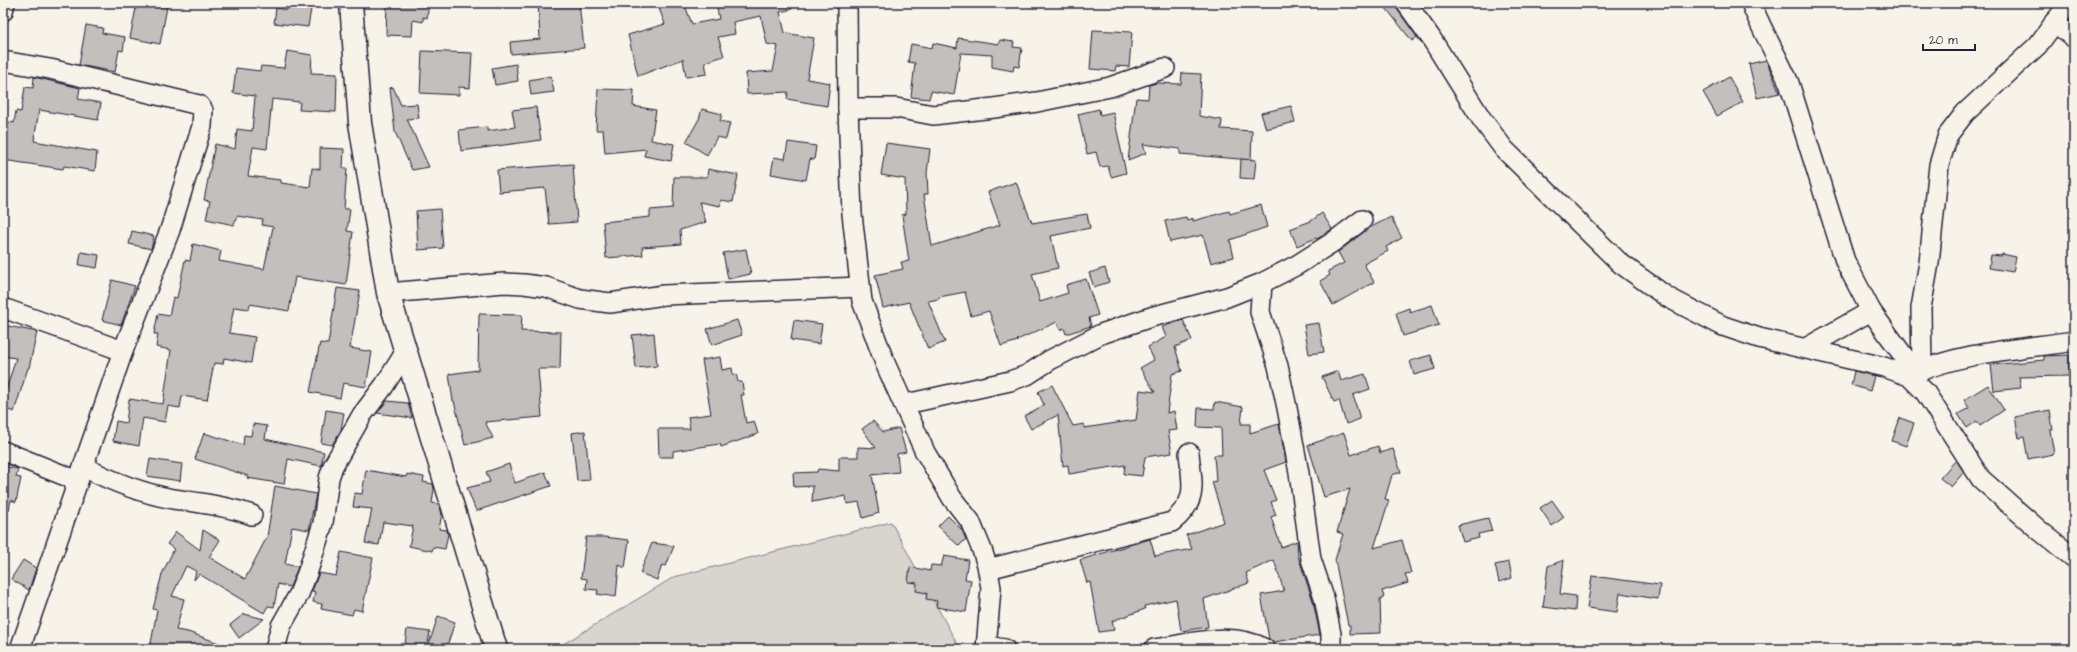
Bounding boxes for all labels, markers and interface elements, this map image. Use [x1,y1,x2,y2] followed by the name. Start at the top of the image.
[1923,26,1975,52] scale bar
[1929,32,1958,49] text: 20 m

